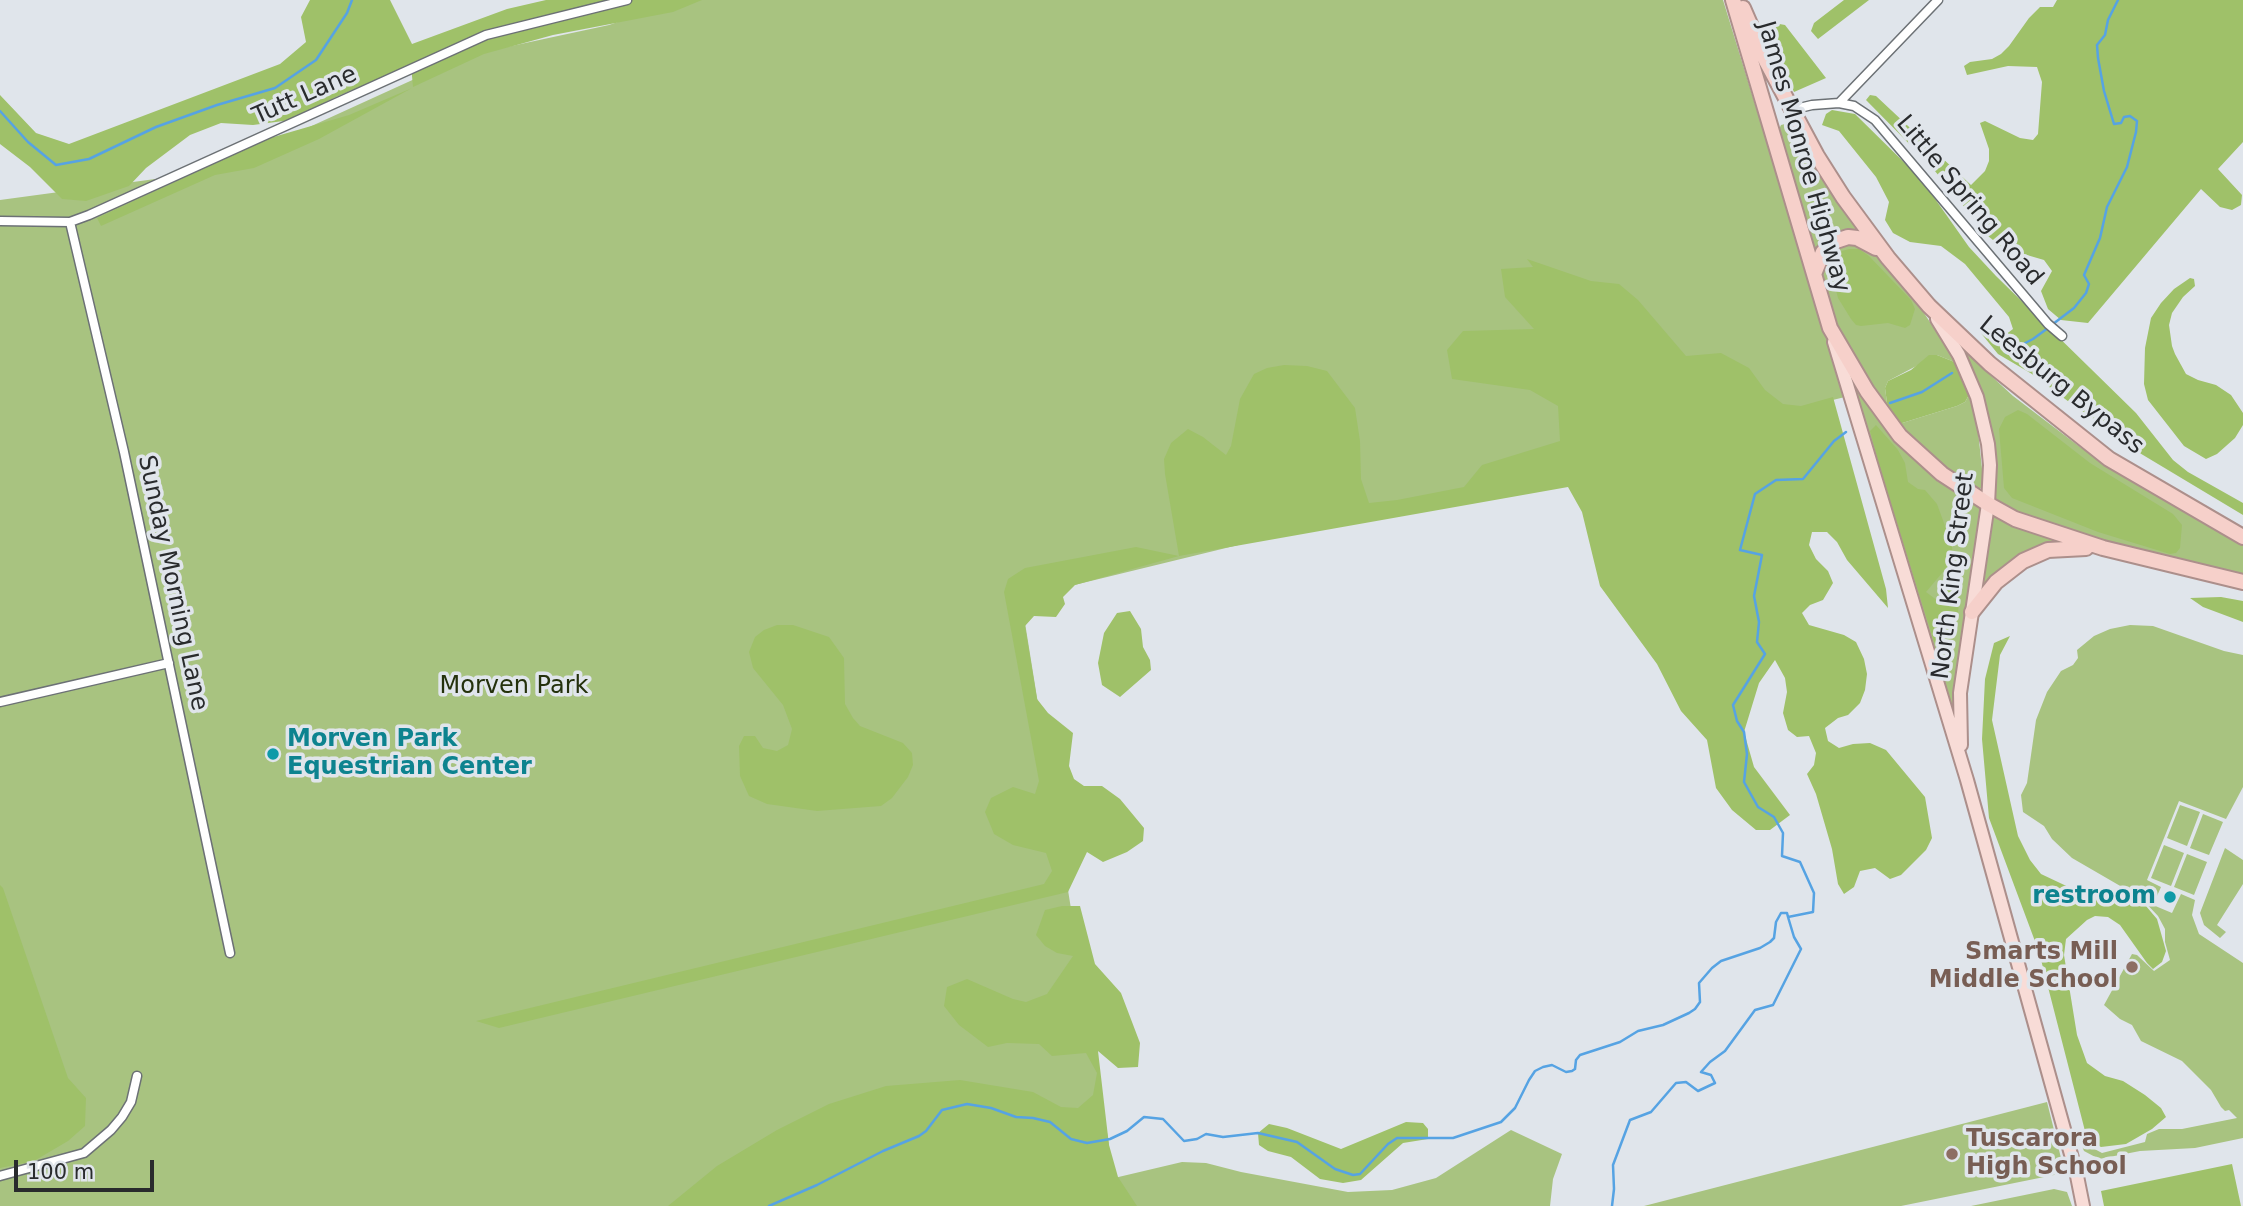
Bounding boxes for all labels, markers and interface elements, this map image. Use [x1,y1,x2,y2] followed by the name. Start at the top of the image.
[1750,18,1856,296] street label: James Monroe Highway
[249,60,361,132] street label: Tutt Lane
[1889,110,2049,292] street label: Little Spring Road
[1973,311,2149,461] street label: Leesburg Bypass
[131,453,213,713] street label: Sunday Morning Lane
[1927,471,1981,681] street label: North King Street
[440,673,588,701] park label: Morven Park
[287,726,532,782] place label: Morven Park Equestrian Center
[265,746,281,762] marker: Morven Park Equestrian Center
[2032,883,2156,911] place label: restroom
[2162,889,2178,905] marker: restroom
[1929,939,2118,995] place label: Smarts Mill Middle School
[2124,959,2140,975] marker: Smarts Mill Middle School
[1966,1126,2127,1182] place label: Tuscarora High School
[18,1146,158,1190] scale bar
[1944,1146,1960,1162] marker: Tuscarora High School
[27,1160,94,1184] text: 100 m

